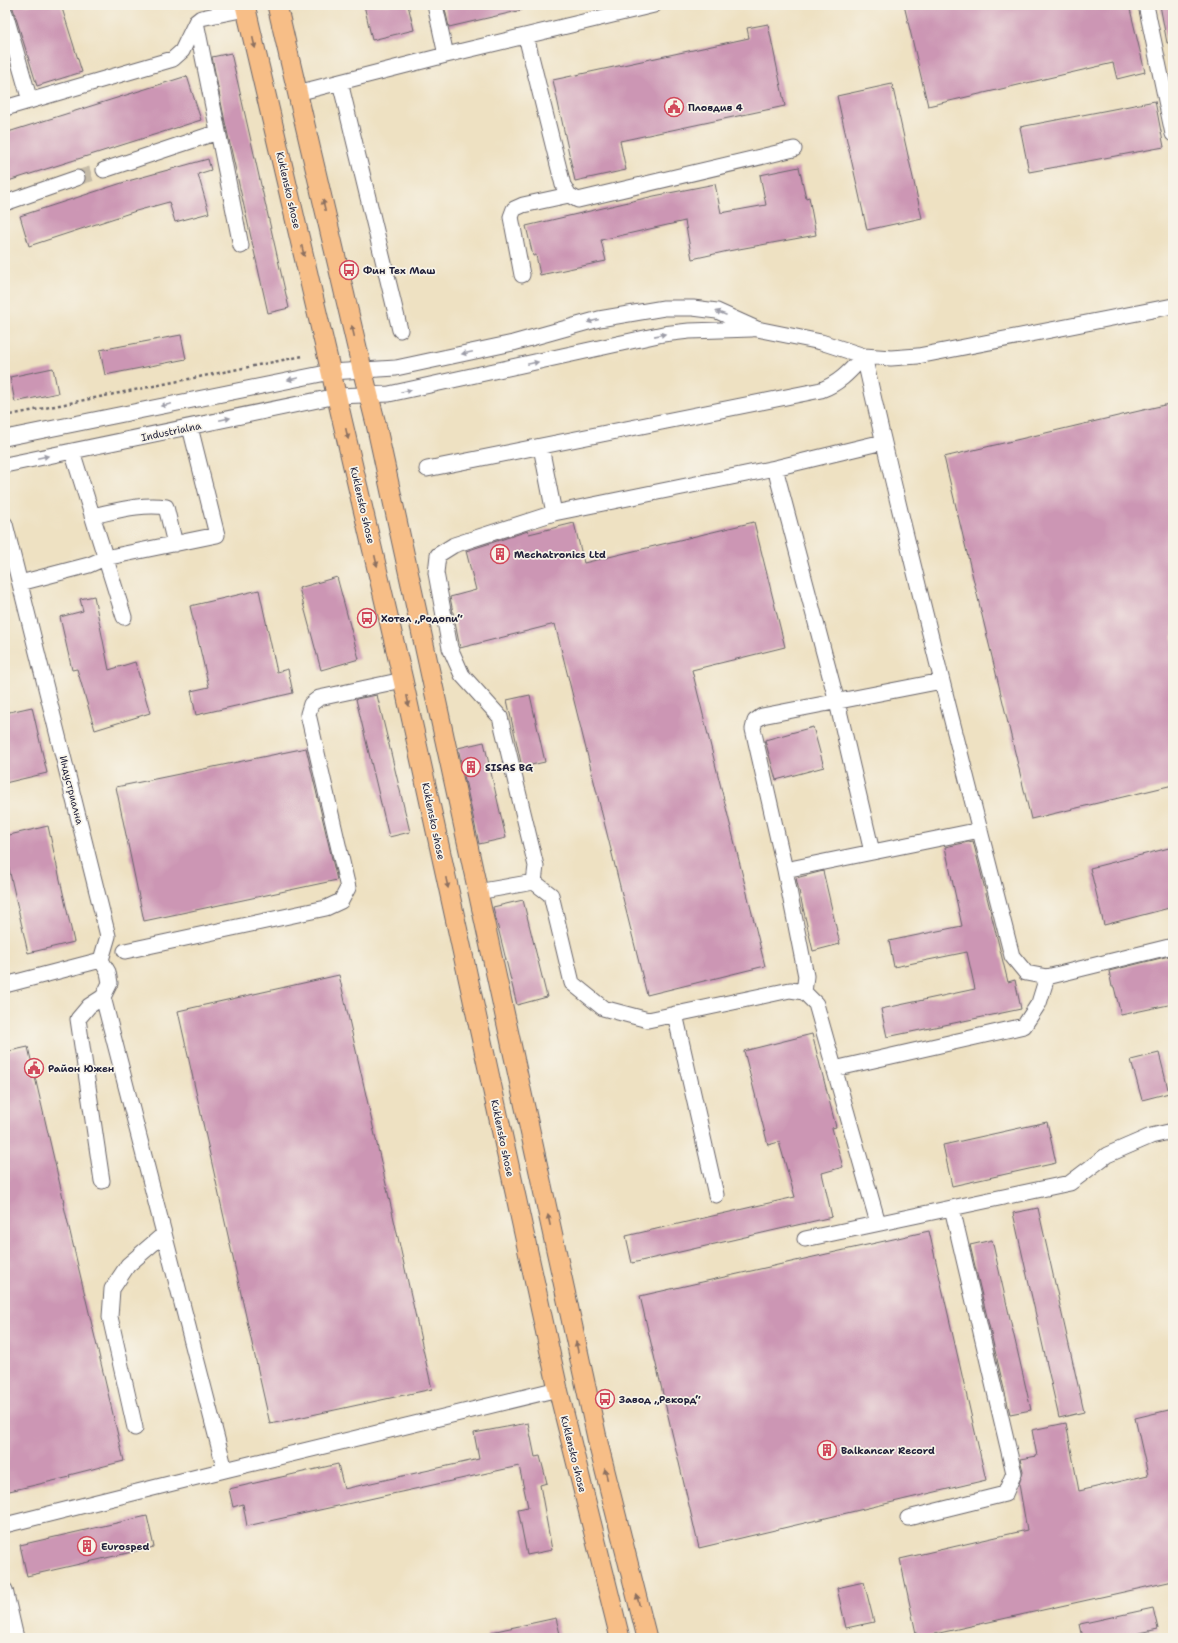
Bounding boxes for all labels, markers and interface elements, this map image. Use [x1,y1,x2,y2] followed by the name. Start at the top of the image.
[252,37,258,49] one-way arrow
[663,96,685,118] public building icon: Пловдив 4
[688,101,743,114] place label: Пловдив 4
[273,150,304,230] street label: Kuklensko shose
[320,199,326,211] one-way arrow
[301,245,307,258] one-way arrow
[338,259,360,281] bus stop icon: Фин Тех Маш
[363,264,436,277] place label: Фин Тех Маш
[715,310,727,316] one-way arrow
[587,318,599,324] one-way arrow
[350,325,356,338] one-way arrow
[654,332,667,338] one-way arrow
[461,350,473,356] one-way arrow
[527,359,540,365] one-way arrow
[287,376,299,382] one-way arrow
[400,387,413,393] one-way arrow
[160,403,172,409] one-way arrow
[219,416,231,422] one-way arrow
[140,419,203,444] street label: Industrialna
[344,428,350,440] one-way arrow
[37,454,49,460] one-way arrow
[347,465,378,545] street label: Kuklensko shose
[489,543,511,565] building icon: Mechatronics Ltd
[514,548,606,561] place label: Mechatronics Ltd
[373,554,379,567] one-way arrow
[356,607,378,629] bus stop icon: Хотел „Родопи“
[381,612,463,625] place label: Хотел „Родопи“
[405,695,411,707] one-way arrow
[57,754,87,827] street label: Индустриална
[460,756,482,778] building icon: SISAS BG
[485,761,533,774] place label: SISAS BG
[419,781,448,861] street label: Kuklensko shose
[445,877,451,889] one-way arrow
[23,1057,45,1079] public building icon: Район Южен
[48,1062,114,1075] place label: Район Южен
[488,1098,517,1178] street label: Kuklensko shose
[546,1214,552,1227] one-way arrow
[574,1341,580,1353] one-way arrow
[594,1388,616,1410] bus stop icon: Завод „Рекорд“
[619,1393,701,1406] place label: Завод „Рекорд“
[558,1414,589,1494] street label: Kuklensko shose
[816,1439,838,1461] building icon: Balkancar Record
[841,1444,935,1457] place label: Balkancar Record
[603,1468,609,1480] one-way arrow
[76,1535,98,1557] building icon: Eurosped
[101,1540,149,1553] place label: Eurosped
[635,1594,641,1606] one-way arrow

